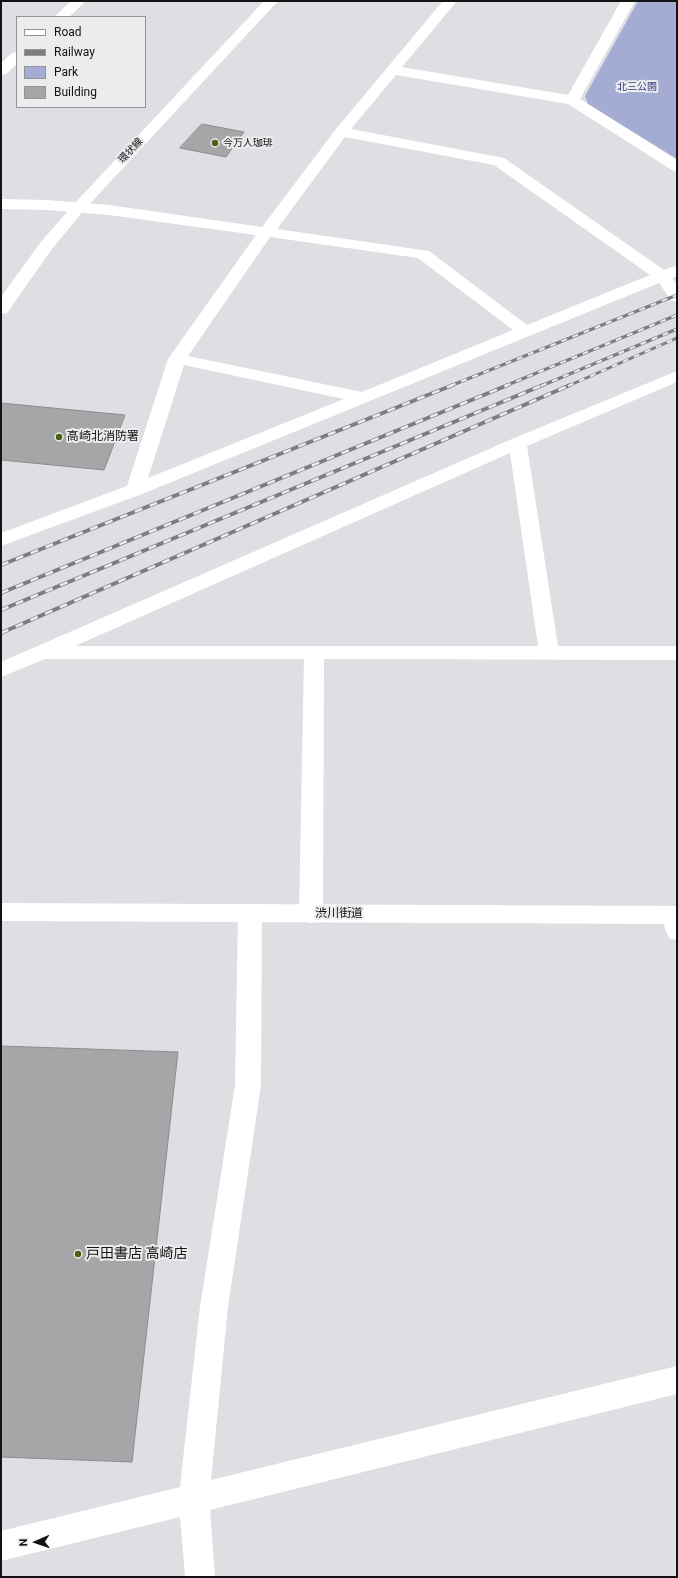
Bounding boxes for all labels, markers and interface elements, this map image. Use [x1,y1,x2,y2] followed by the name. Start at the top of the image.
[16,16,146,108] legend
[54,25,82,39] text: Road
[54,45,95,59] text: Railway
[54,65,78,79] text: Park
[617,81,657,93] park label: 北三公園
[54,85,97,99] text: Building
[116,136,146,166] street label: 環状線
[223,137,273,149] place label: 今万人珈琲
[210,138,220,148] marker: 今万人珈琲
[67,430,139,444] place label: 高崎北消防署
[54,432,64,442] marker: 高崎北消防署
[315,907,363,921] street label: 渋川街道
[86,1246,187,1262] place label: 戸田書店 高崎店
[73,1249,83,1259] marker: 戸田書店 高崎店
[16,1522,56,1562] north arrow
[17,1538,30,1547] text: N

